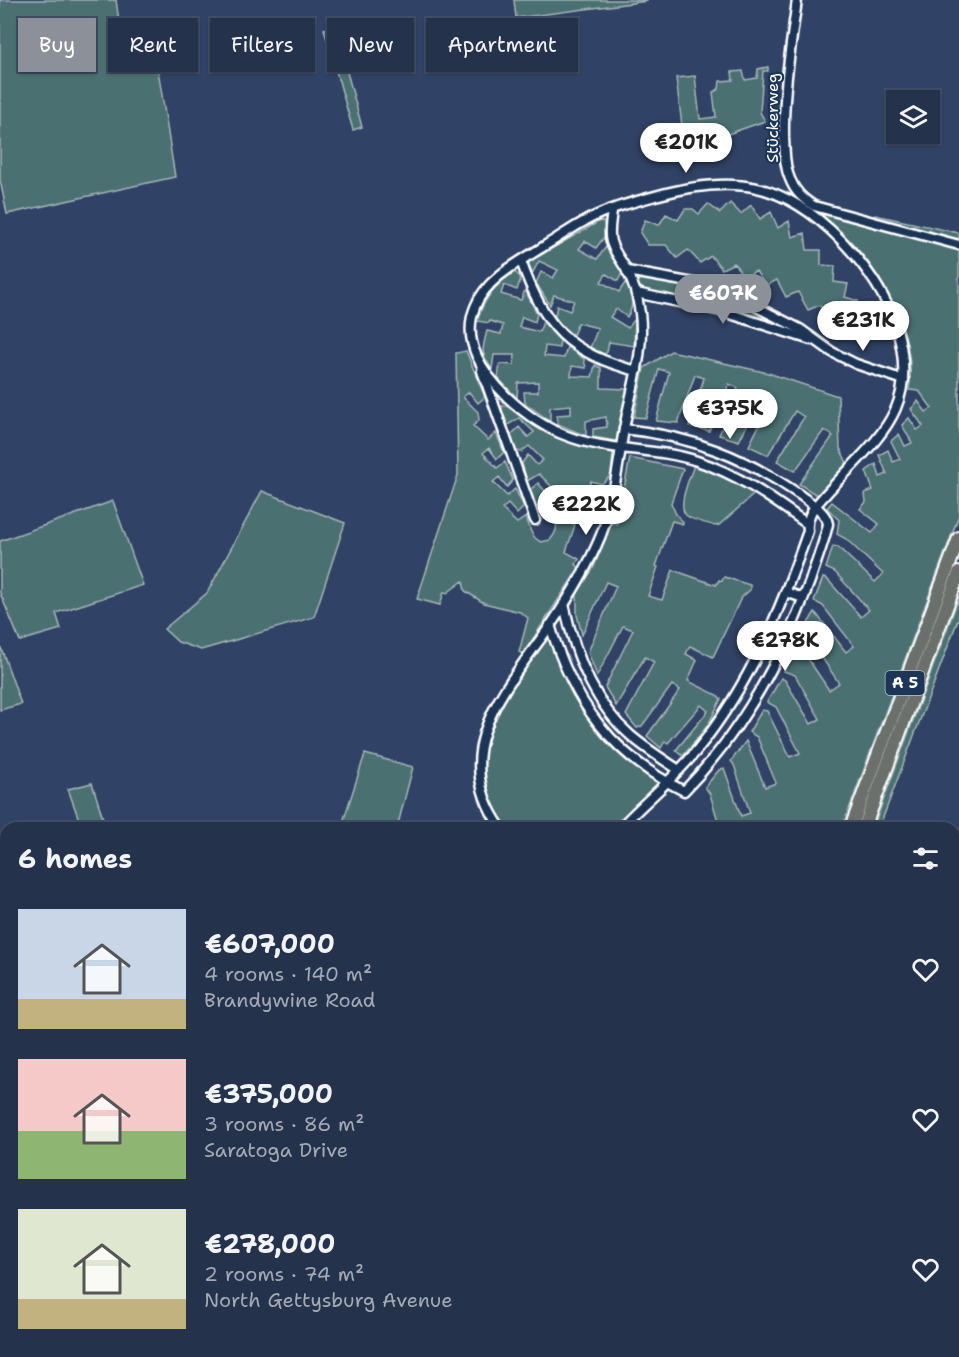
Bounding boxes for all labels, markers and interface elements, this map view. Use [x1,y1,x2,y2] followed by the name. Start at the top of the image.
[18,18,96,72] chip: Buy
[108,18,198,72] chip: Rent
[210,18,315,72] chip: Filters
[327,18,414,72] chip: New
[426,18,578,72] chip: Apartment
[762,73,783,163] street label: Stückerweg
[886,90,940,144] map controls
[886,90,940,144] button: layers
[644,123,728,174] pin: €201K
[654,129,718,155] text: €201K
[681,274,765,325] pin: €607K
[688,280,758,306] text: €607K
[821,301,905,352] pin: €231K
[831,307,895,333] text: €231K
[688,389,772,440] pin: €375K
[697,395,763,421] text: €375K
[544,485,628,536] pin: €222K
[551,491,621,517] text: €222K
[743,621,827,672] pin: €278K
[751,627,819,653] text: €278K
[886,671,924,695] road number: A 5
[18,841,132,876] text: 6 homes
[909,842,942,875] icon: filters
[204,926,335,961] text: €607,000
[66,933,138,1005] icon: home
[909,953,942,986] icon: heart
[204,961,372,987] text: 4 rooms · 140 m²
[204,987,375,1013] text: Brandywine Road
[204,1076,333,1111] text: €375,000
[66,1083,138,1155] icon: home
[909,1103,942,1136] icon: heart
[204,1111,364,1137] text: 3 rooms · 86 m²
[204,1137,348,1163] text: Saratoga Drive
[204,1226,335,1261] text: €278,000
[66,1233,138,1305] icon: home
[909,1253,942,1286] icon: heart
[204,1261,364,1287] text: 2 rooms · 74 m²
[204,1287,453,1313] text: North Gettysburg Avenue

